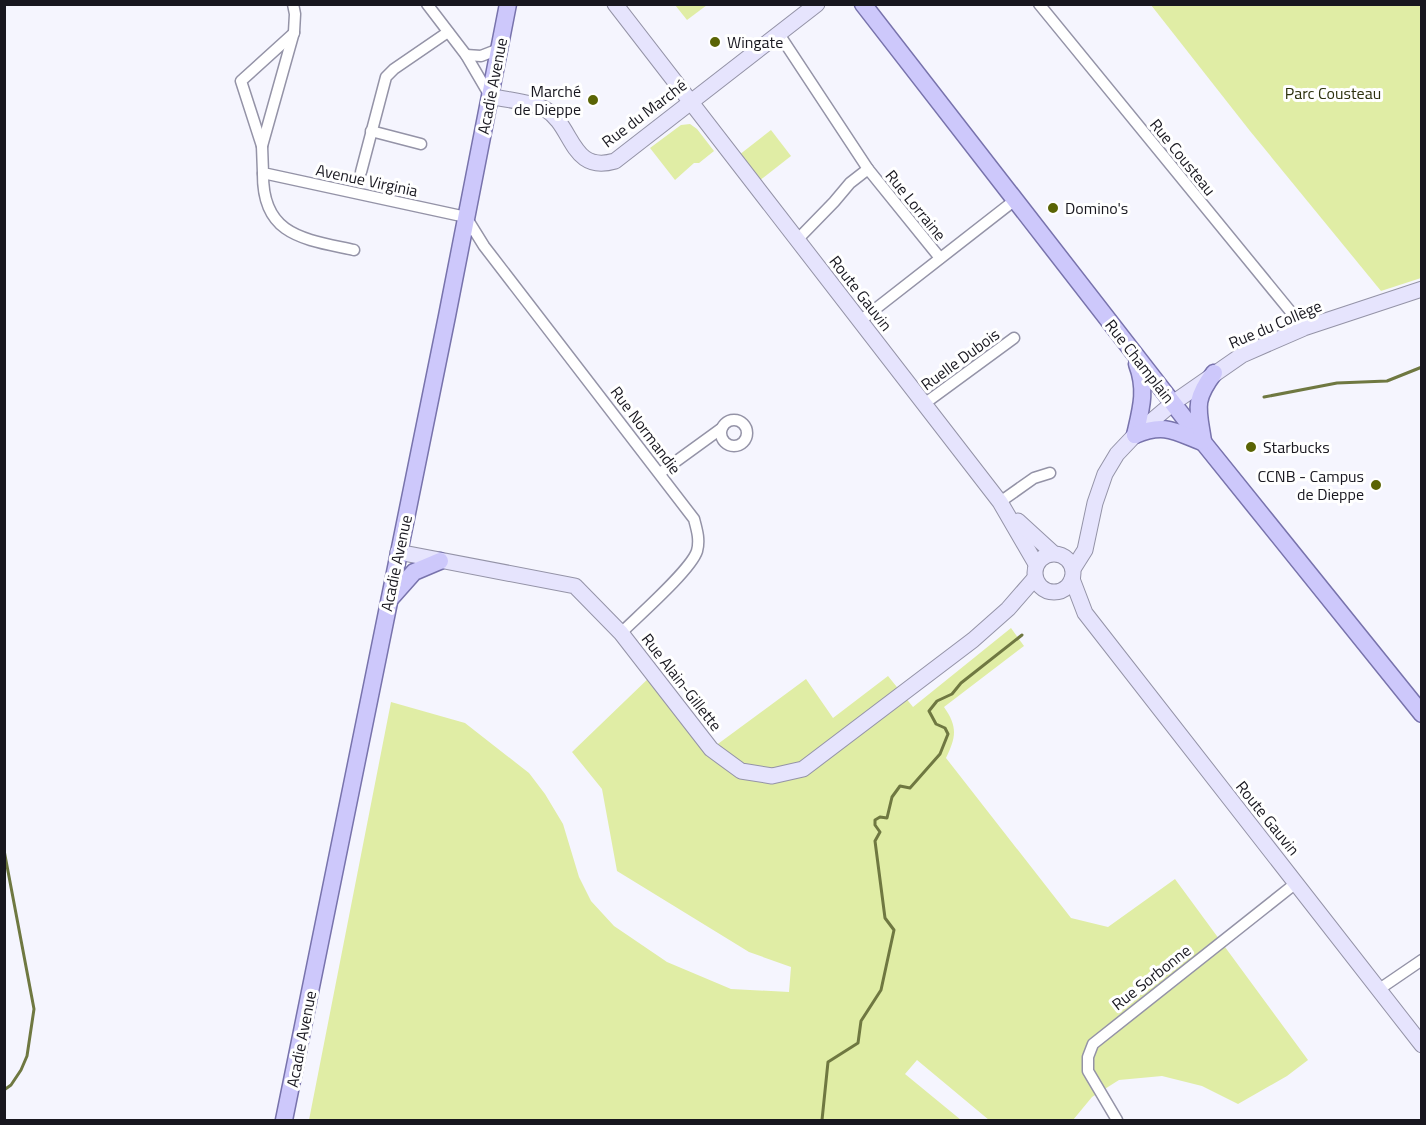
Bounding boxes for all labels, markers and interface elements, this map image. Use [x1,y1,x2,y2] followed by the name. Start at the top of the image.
[727,30,783,54] place label: Wingate
[708,35,722,49] marker: Wingate
[471,36,513,136] street label: Acadie Avenue
[596,73,692,153] street label: Rue du Marché
[514,79,581,121] place label: Marché de Dieppe
[1285,81,1381,105] park label: Parc Cousteau
[586,93,600,107] marker: Marché de Dieppe
[1144,113,1222,201] street label: Rue Cousteau
[314,157,420,203] street label: Avenue Virginia
[880,164,952,246] street label: Rue Lorraine
[1065,196,1128,220] place label: Domino's
[1046,201,1060,215] marker: Domino's
[824,250,898,336] street label: Route Gauvin
[1225,294,1325,354] street label: Rue du Collège
[1100,314,1180,408] street label: Rue Champlain
[916,322,1004,396] street label: Ruelle Dubois
[605,381,687,479] street label: Rue Normandie
[1263,435,1330,459] place label: Starbucks
[1244,440,1258,454] marker: Starbucks
[1258,464,1364,506] place label: CCNB - Campus de Dieppe
[1369,478,1383,492] marker: CCNB - Campus de Dieppe
[374,513,418,613] street label: Acadie Avenue
[636,628,728,736] street label: Rue Alain-Gillette
[1230,775,1306,861] street label: Route Gauvin
[1106,938,1196,1016] street label: Rue Sorbonne
[280,989,322,1089] street label: Acadie Avenue

